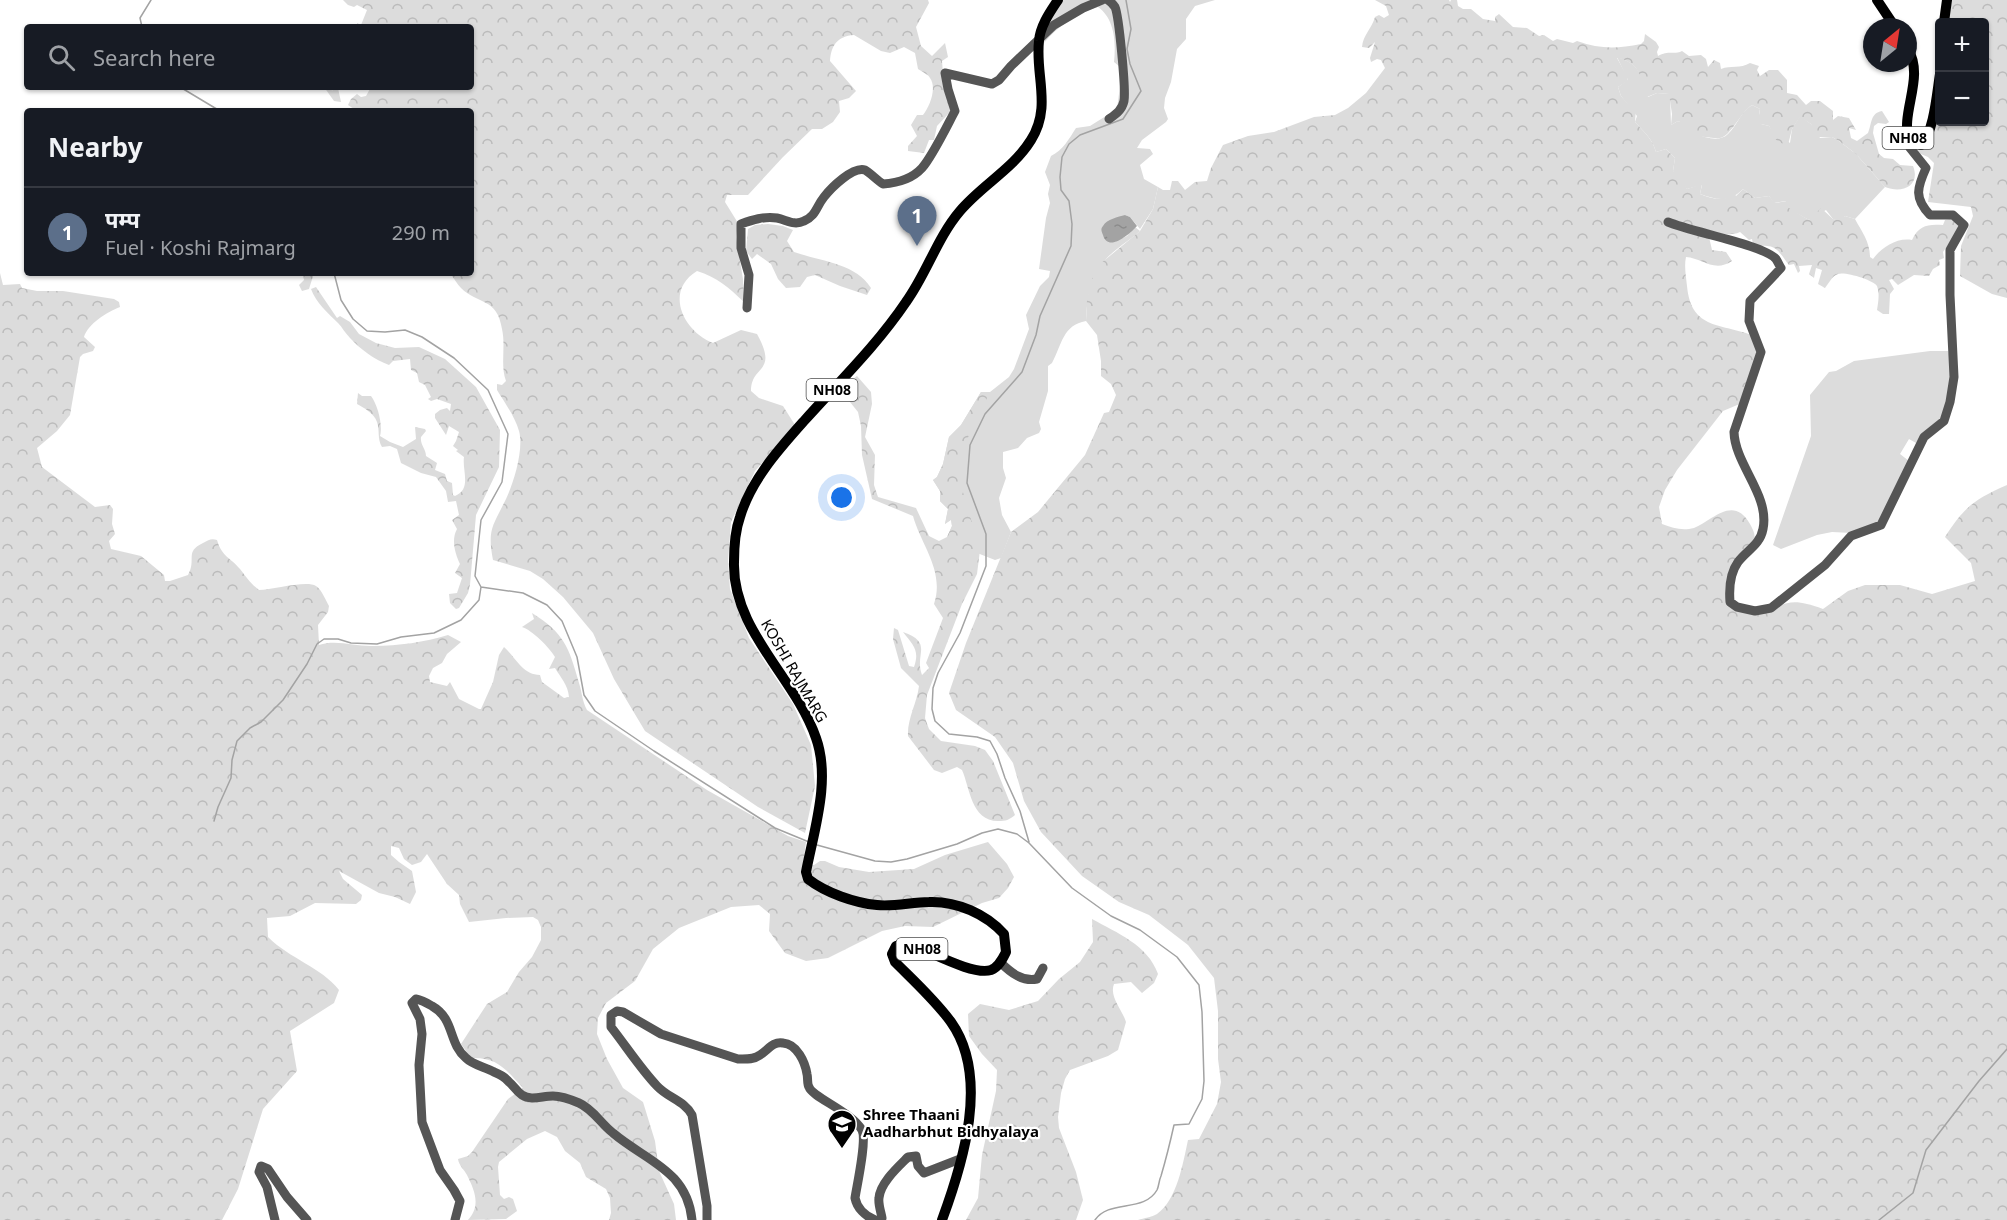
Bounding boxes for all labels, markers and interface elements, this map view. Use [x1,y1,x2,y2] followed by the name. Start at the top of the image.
[1863,18,1917,72] north arrow
[1935,18,1989,126] map controls
[1935,18,1989,72] button: +
[24,24,474,90] search box
[45,41,78,74] icon: search
[93,42,215,72] text: Search here
[1935,72,1989,126] button: −
[1882,127,1934,149] road number: NH08
[48,129,143,165] text: Nearby
[898,196,936,246] pin: 1
[105,204,140,234] text: पम्प
[62,219,73,246] text: 1
[392,219,450,246] text: 290 m
[105,234,296,261] text: Fuel · Koshi Rajmarg
[806,379,858,401] road number: NH08
[827,483,856,512] your location
[757,615,833,726] street label: KOSHI RAJMARG
[896,938,948,960] road number: NH08
[863,1104,1039,1141] place label: Shree Thaani Aadharbhut Bidhyalaya
[826,1108,858,1150] school or university icon: Shree Thaani Aadharbhut Bidhyalaya

